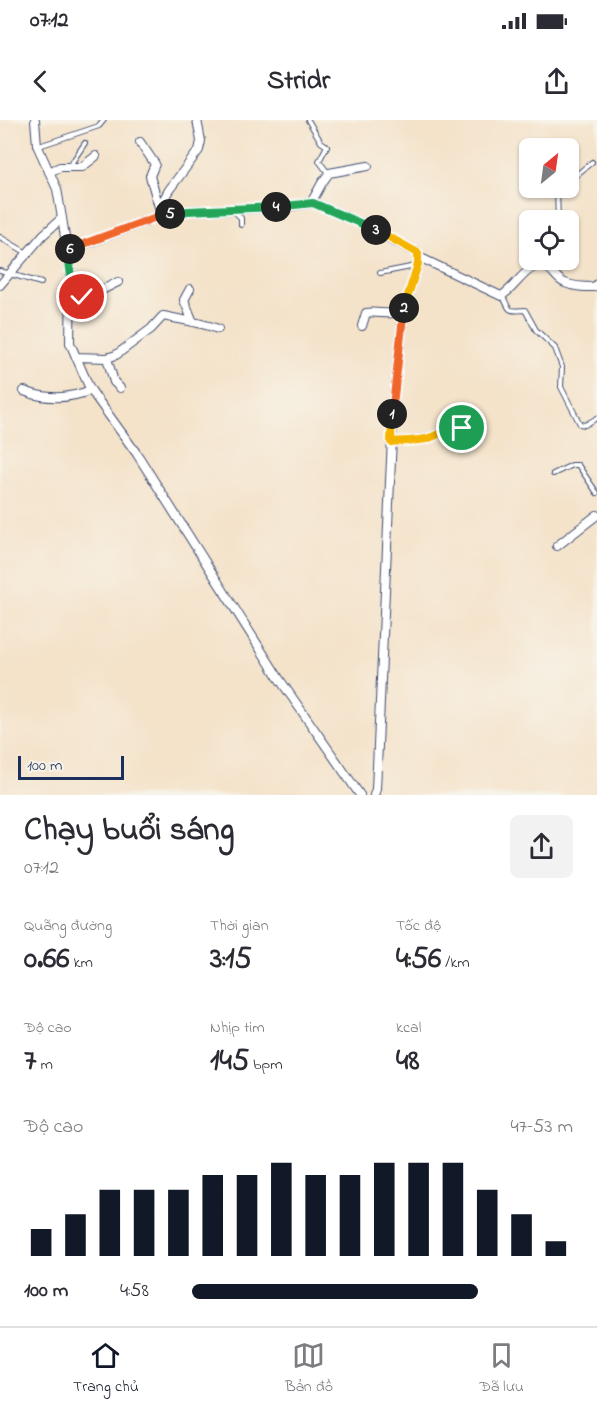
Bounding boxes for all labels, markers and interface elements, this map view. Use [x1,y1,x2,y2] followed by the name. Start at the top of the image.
[30,5,68,37] text: 07:12
[267,62,330,101] text: Stridr
[24,65,57,98] icon: back
[540,65,573,98] icon: share
[519,138,579,198] north arrow
[519,138,579,270] map controls
[261,192,291,222] pin: 4
[273,195,279,219] text: 4
[155,199,185,229] pin: 5
[165,202,175,226] text: 5
[519,210,579,270] button: locate
[361,215,391,245] pin: 3
[373,218,379,242] text: 3
[55,234,85,264] pin: 6
[66,237,74,261] text: 6
[56,271,107,322] pin
[65,280,98,313] icon: check
[389,293,419,323] pin: 2
[400,296,408,320] text: 2
[377,399,407,429] pin: 1
[389,402,395,426] text: 1
[436,402,487,453] pin
[445,411,478,444] icon: arrive
[18,753,124,780] scale bar
[27,754,62,778] text: 100 m
[24,807,234,855] text: Chạy buổi sáng
[510,815,573,878] button: share
[24,854,59,883] text: 07:12
[24,914,112,938] text: Quãng đường
[210,914,269,938] text: Thời gian
[396,914,441,938] text: Tốc độ
[24,938,69,982] text: 0.66
[210,938,252,982] text: 3:15
[396,938,441,982] text: 4:56
[69,951,93,975] text: km
[441,951,470,975] text: /km
[24,1016,72,1040] text: Độ cao
[210,1016,265,1040] text: Nhịp tim
[396,1016,421,1040] text: kcal
[24,1040,36,1084] text: 7
[210,1040,249,1084] text: 145
[396,1040,420,1084] text: 48
[36,1053,53,1077] text: m
[249,1053,283,1077] text: bpm
[24,1113,84,1142] text: Độ cao
[511,1113,573,1142] text: 47–53 m
[24,1277,68,1306] text: 100 m
[120,1277,149,1306] text: 4:58
[73,1339,139,1399] tab: Trang chủ
[285,1339,333,1399] tab: Bản đồ
[479,1339,524,1399] tab: Đã lưu

